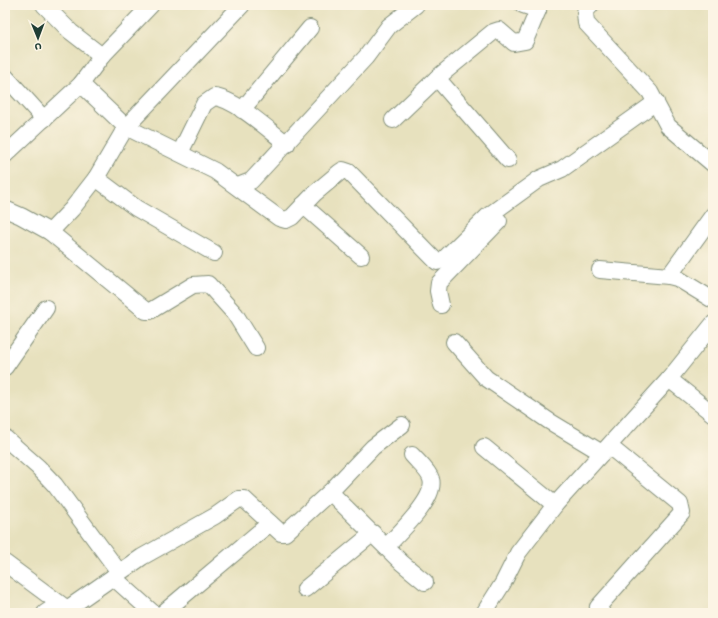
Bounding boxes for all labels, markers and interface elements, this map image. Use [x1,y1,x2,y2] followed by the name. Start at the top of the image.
[18,18,58,58] north arrow
[34,40,41,52] text: U

